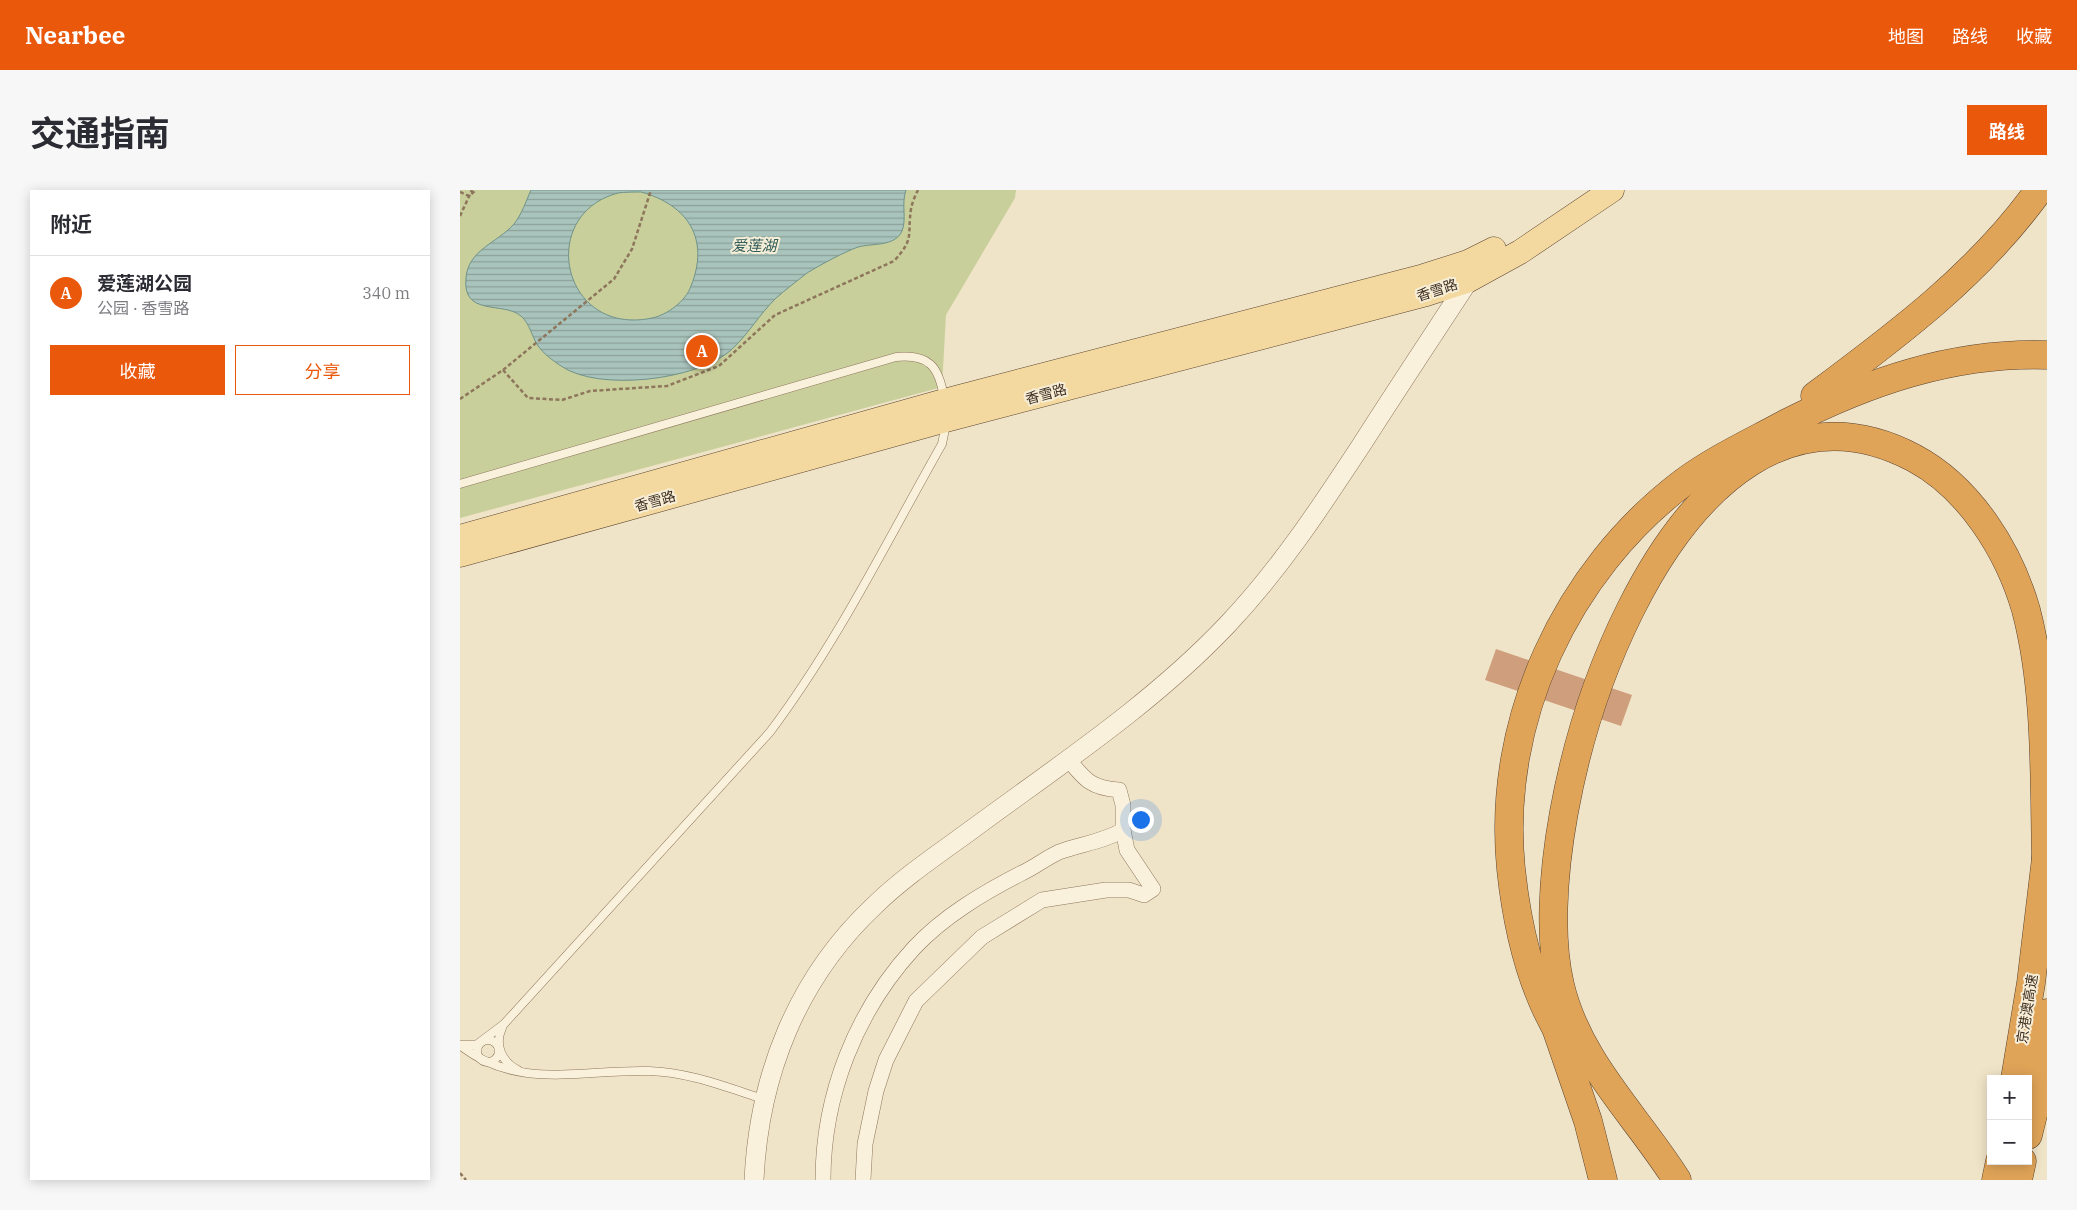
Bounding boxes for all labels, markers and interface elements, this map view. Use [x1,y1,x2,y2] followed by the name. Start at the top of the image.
[25,19,125,51] text: Nearbee
[1888,25,1924,48] text: 地图
[1952,25,1988,48] text: 路线
[2016,25,2052,48] text: 收藏
[1967,105,2047,155] button: 路线
[30,110,170,156] text: 交通指南
[50,210,92,238] text: 附近
[731,236,778,255] water label: 爱莲湖
[97,271,192,295] text: 爱莲湖公园
[1414,275,1460,305] street label: 香雪路
[60,283,72,303] text: A
[362,283,410,303] text: 340 m
[97,298,190,318] text: 公园 · 香雪路
[686,332,718,370] pin: A
[50,345,225,395] button: 收藏
[235,345,410,395] button: 分享
[1023,380,1069,408] street label: 香雪路
[632,487,678,515] street label: 香雪路
[1128,807,1154,833] your location
[2013,973,2041,1045] street label: 京港澳高速
[1987,1075,2032,1165] map controls
[1987,1075,2032,1120] button: +
[1987,1120,2032,1165] button: −

